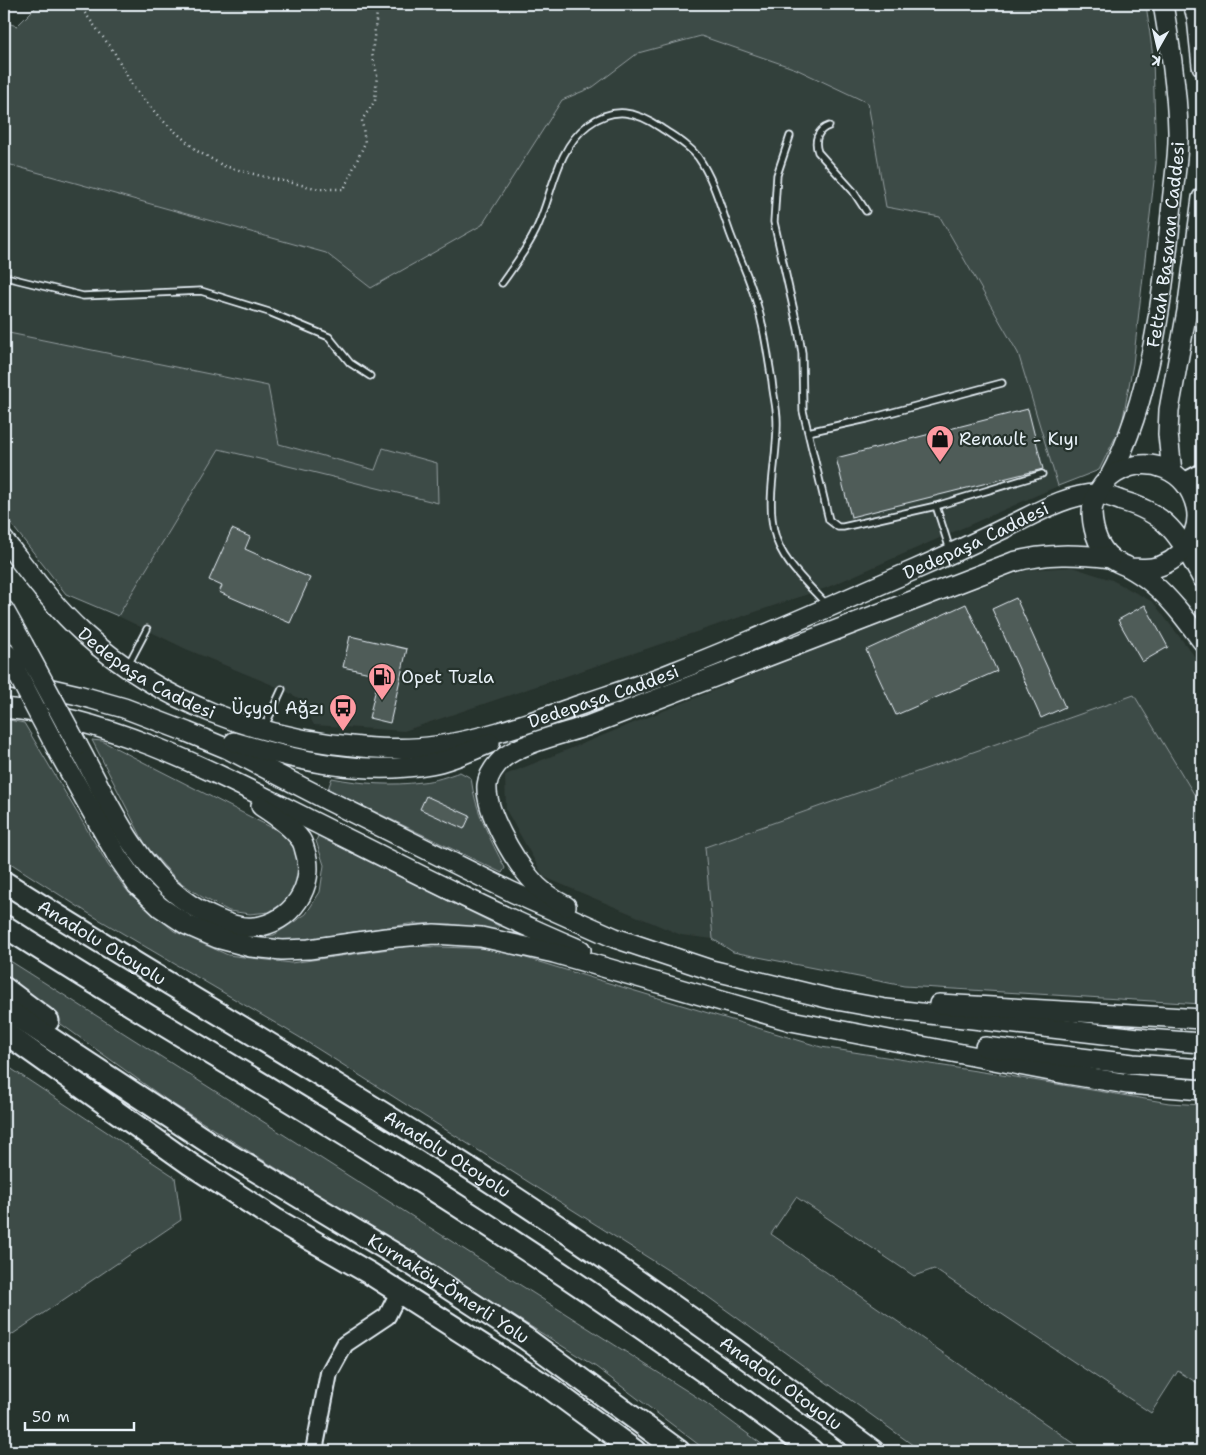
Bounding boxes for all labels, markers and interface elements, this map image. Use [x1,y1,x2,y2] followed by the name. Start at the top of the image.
[1134,22,1184,72] north arrow
[1150,51,1162,70] text: K
[1141,141,1190,350] street label: Fettah Başaran Caddesi
[925,424,955,463] shop icon: Renault - Kıyı
[959,427,1079,451] place label: Renault - Kıyı
[899,496,1053,585] street label: Dedepaşa Caddesi
[72,622,219,725] street label: Dedepaşa Caddesi
[525,659,683,734] street label: Dedepaşa Caddesi
[367,662,397,701] fuel station icon: Opet Tuzla
[401,665,494,689] place label: Opet Tuzla
[328,693,358,732] bus stop icon: Üçyol Ağzı
[232,696,324,720] place label: Üçyol Ağzı
[33,894,170,991] street label: Anadolu Otoyolu
[379,1105,515,1204] street label: Anadolu Otoyolu
[363,1229,534,1350] street label: Kurnaköy-Ömerli Yolu
[715,1331,847,1436] street label: Anadolu Otoyolu
[25,1400,134,1432] scale bar
[32,1407,70,1427] text: 50 m

